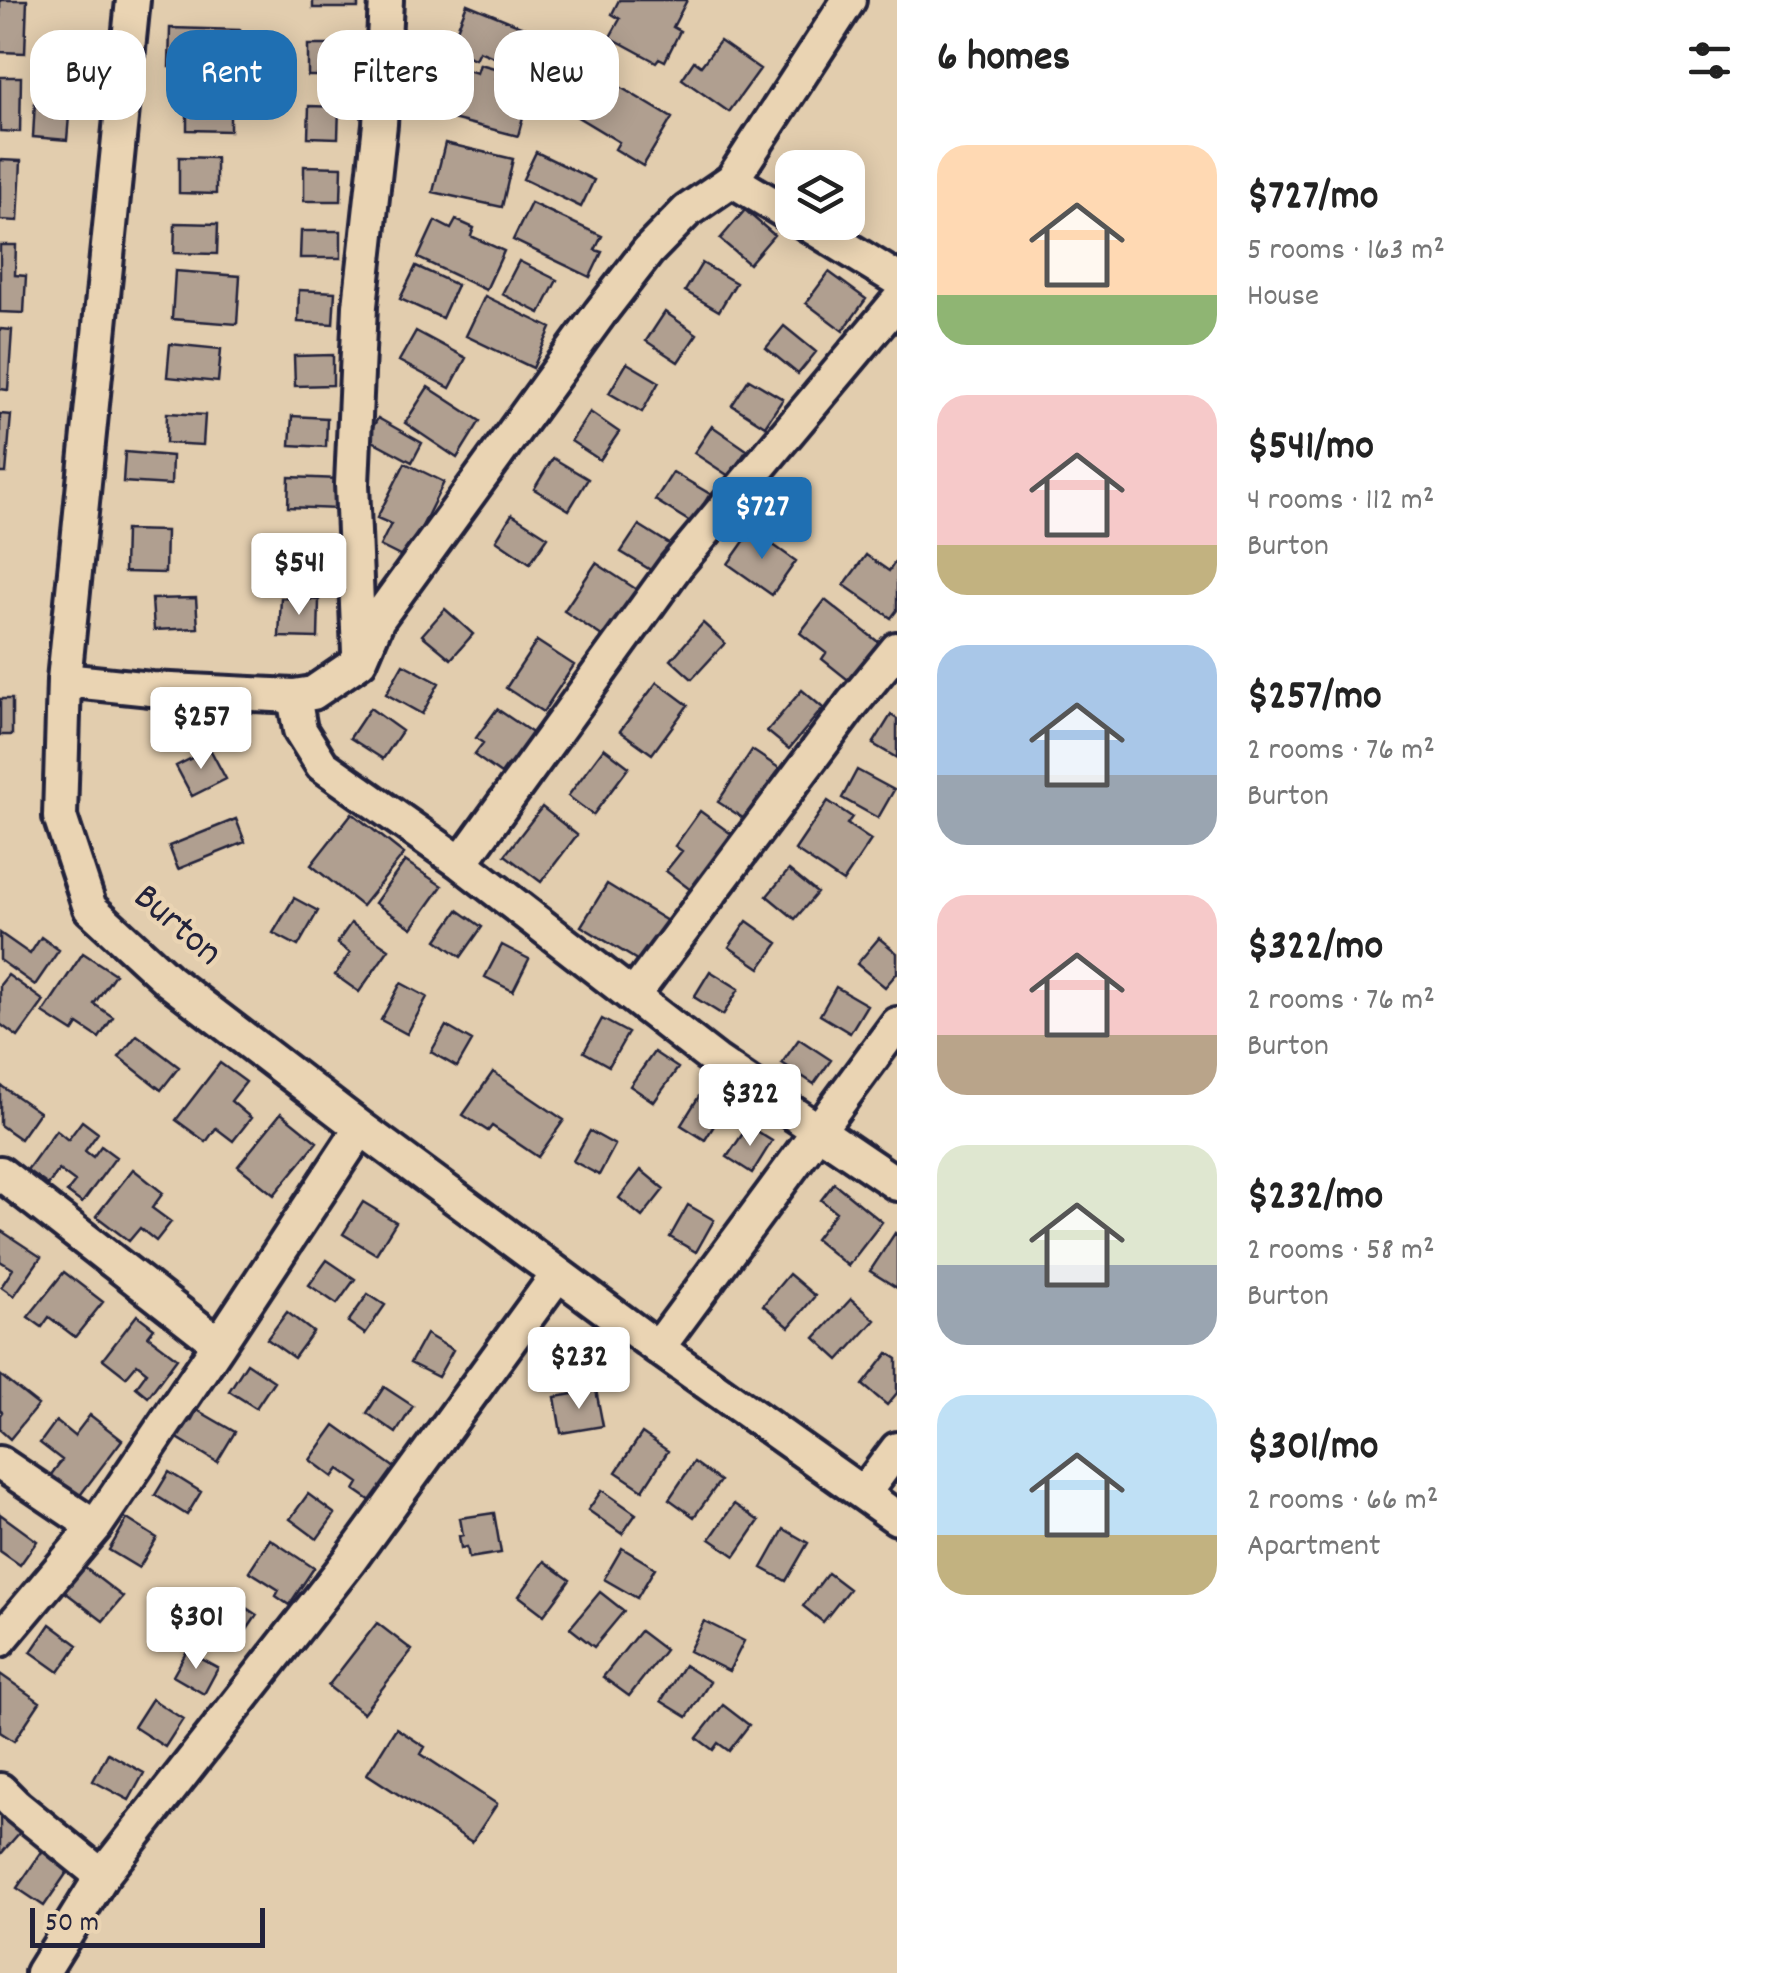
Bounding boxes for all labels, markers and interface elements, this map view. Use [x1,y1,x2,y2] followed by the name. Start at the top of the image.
[30,30,146,120] chip: Buy
[166,30,297,120] chip: Rent
[317,30,474,120] chip: Filters
[494,30,619,120] chip: New
[937,30,1070,90] text: 6 homes
[1682,33,1737,88] icon: filters
[775,150,865,240] map controls
[775,150,865,240] button: layers
[1247,169,1378,229] text: $727/mo
[1017,185,1137,305] icon: home
[1247,229,1445,275] text: 5 rooms · 163 m²
[1247,275,1319,321] text: House
[1247,419,1374,479] text: $541/mo
[1017,435,1137,555] icon: home
[703,477,821,562] pin: $727
[1247,479,1434,525] text: 4 rooms · 112 m²
[735,486,789,532] text: $727
[1247,525,1329,571] text: Burton
[240,533,358,618] pin: $541
[273,542,325,588] text: $541
[1247,669,1382,729] text: $257/mo
[1017,685,1137,805] icon: home
[142,687,260,772] pin: $257
[172,696,230,742] text: $257
[1247,729,1435,775] text: 2 rooms · 76 m²
[1247,775,1329,821] text: Burton
[119,872,233,982] street label: Burton
[1247,919,1383,979] text: $322/mo
[1017,935,1137,1055] icon: home
[1247,979,1435,1025] text: 2 rooms · 76 m²
[1247,1025,1329,1071] text: Burton
[691,1064,809,1149] pin: $322
[721,1073,779,1119] text: $322
[1247,1169,1383,1229] text: $232/mo
[1017,1185,1137,1305] icon: home
[1247,1229,1435,1275] text: 2 rooms · 58 m²
[1247,1275,1329,1321] text: Burton
[520,1327,638,1412] pin: $232
[550,1336,608,1382] text: $232
[1247,1419,1379,1479] text: $301/mo
[1017,1435,1137,1555] icon: home
[1247,1479,1438,1525] text: 2 rooms · 66 m²
[1247,1525,1381,1571] text: Apartment
[137,1587,255,1672] pin: $301
[169,1596,223,1642] text: $301
[30,1903,265,1948] scale bar
[45,1905,99,1945] text: 50 m

